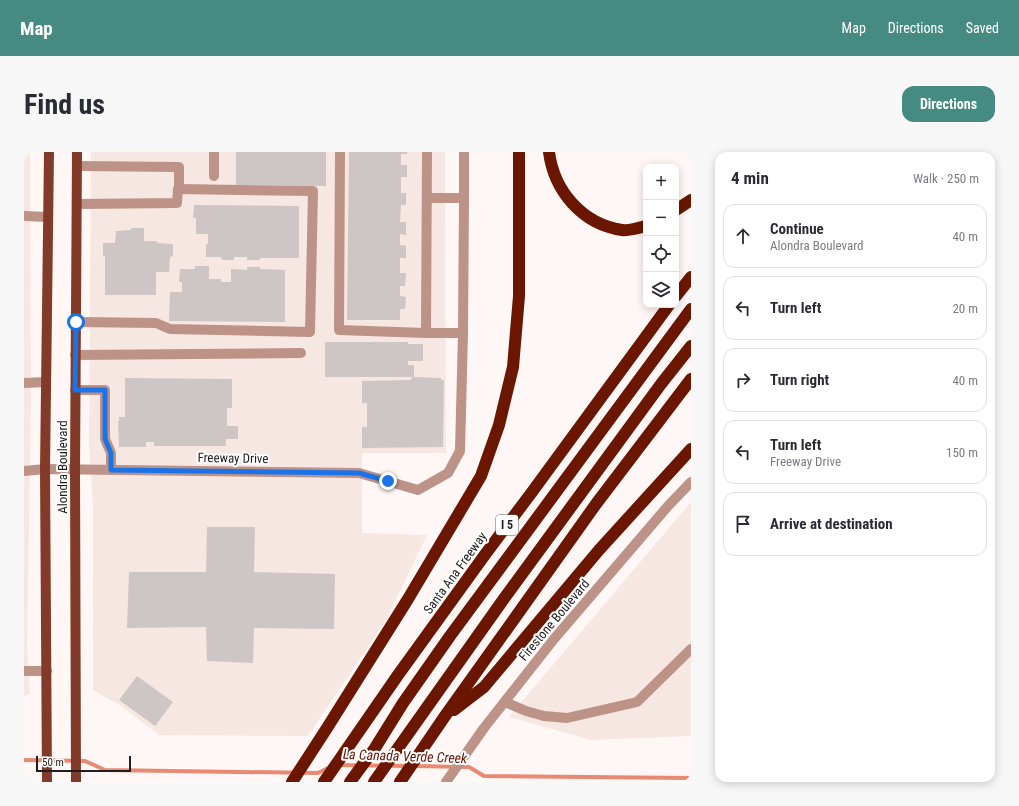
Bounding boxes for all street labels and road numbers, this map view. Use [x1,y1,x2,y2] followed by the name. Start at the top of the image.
[55,420,70,514] street label: Alondra Boulevard
[197,450,269,466] street label: Freeway Drive
[496,515,518,535] road number: I 5
[420,529,490,617] street label: Santa Ana Freeway
[516,576,592,664] street label: Firestone Boulevard

